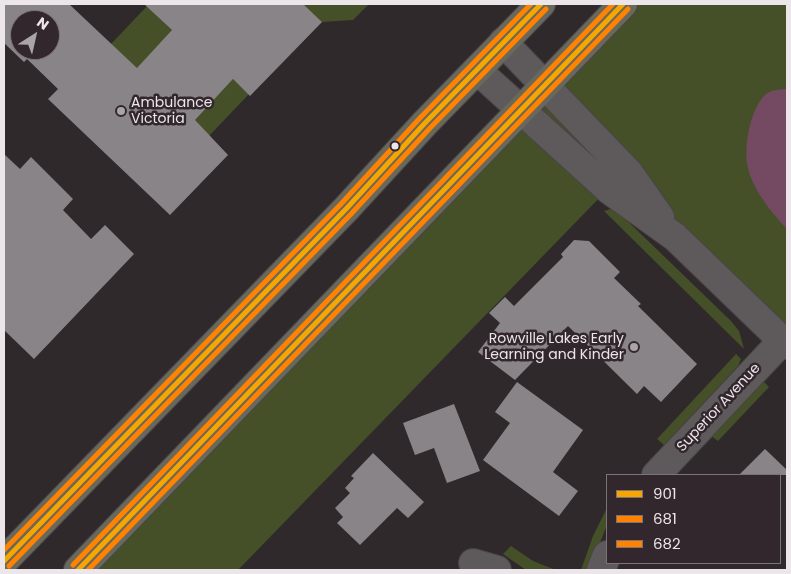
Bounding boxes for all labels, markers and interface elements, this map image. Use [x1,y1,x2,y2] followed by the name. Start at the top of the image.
[10,10,60,60] north arrow
[33,12,53,35] text: N
[131,95,212,128] place label: Ambulance Victoria
[115,105,127,117] marker: Ambulance Victoria
[390,141,400,151] unlabelled marker
[484,331,624,364] place label: Rowville Lakes Early Learning and Kinder
[628,341,640,353] marker: Rowville Lakes Early Learning and Kinder
[674,360,764,456] street label: Superior Avenue
[606,474,781,564] legend
[653,483,677,504] text: 901
[653,508,677,529] text: 681
[653,533,681,554] text: 682

